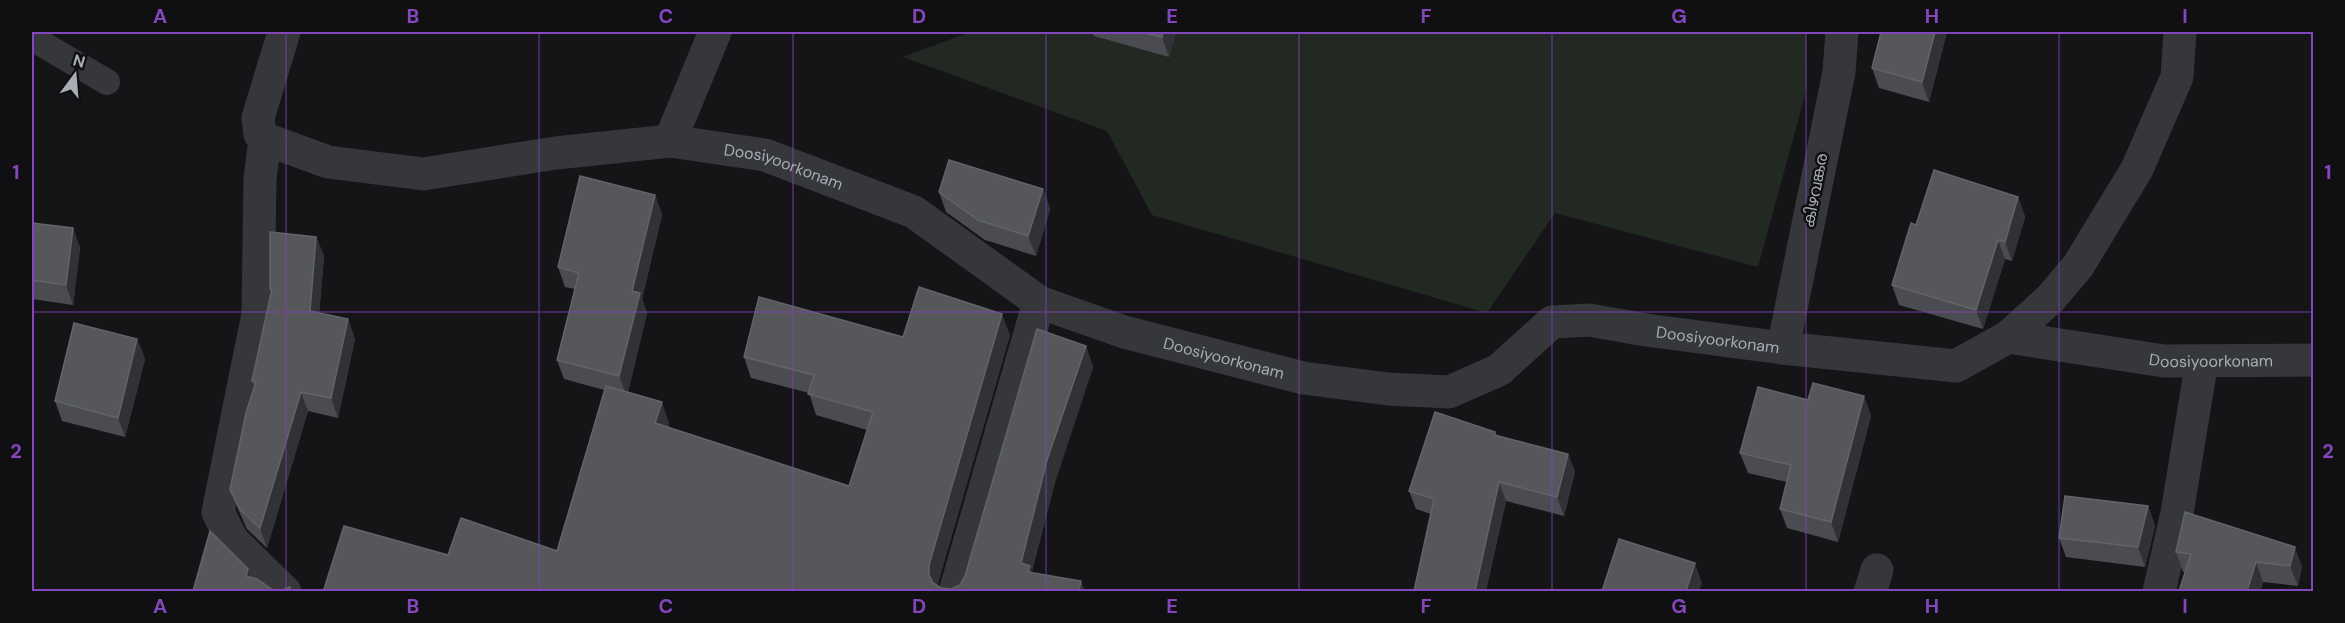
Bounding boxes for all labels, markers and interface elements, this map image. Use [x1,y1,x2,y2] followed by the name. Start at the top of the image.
[153,3,167,29] text: A
[407,3,419,29] text: B
[659,3,673,29] text: C
[912,3,926,29] text: D
[1166,3,1178,29] text: E
[1420,3,1432,29] text: F
[1671,3,1687,29] text: G
[1925,3,1939,29] text: H
[2182,3,2188,29] text: I
[45,45,105,105] north arrow
[70,49,88,73] text: N
[723,139,846,194] street label: Doosiyoorkonam
[1798,151,1832,229] street label: കിഴവങ്കര
[12,159,20,185] text: 1
[2324,159,2332,185] text: 1
[1655,321,1781,358] street label: Doosiyoorkonam
[1161,332,1287,383] street label: Doosiyoorkonam
[2147,348,2273,372] street label: Doosiyoorkonam
[10,438,22,464] text: 2
[2322,438,2334,464] text: 2
[153,593,167,619] text: A
[407,593,419,619] text: B
[659,593,673,619] text: C
[912,593,926,619] text: D
[1166,593,1178,619] text: E
[1420,593,1432,619] text: F
[1671,593,1687,619] text: G
[1925,593,1939,619] text: H
[2182,593,2188,619] text: I

